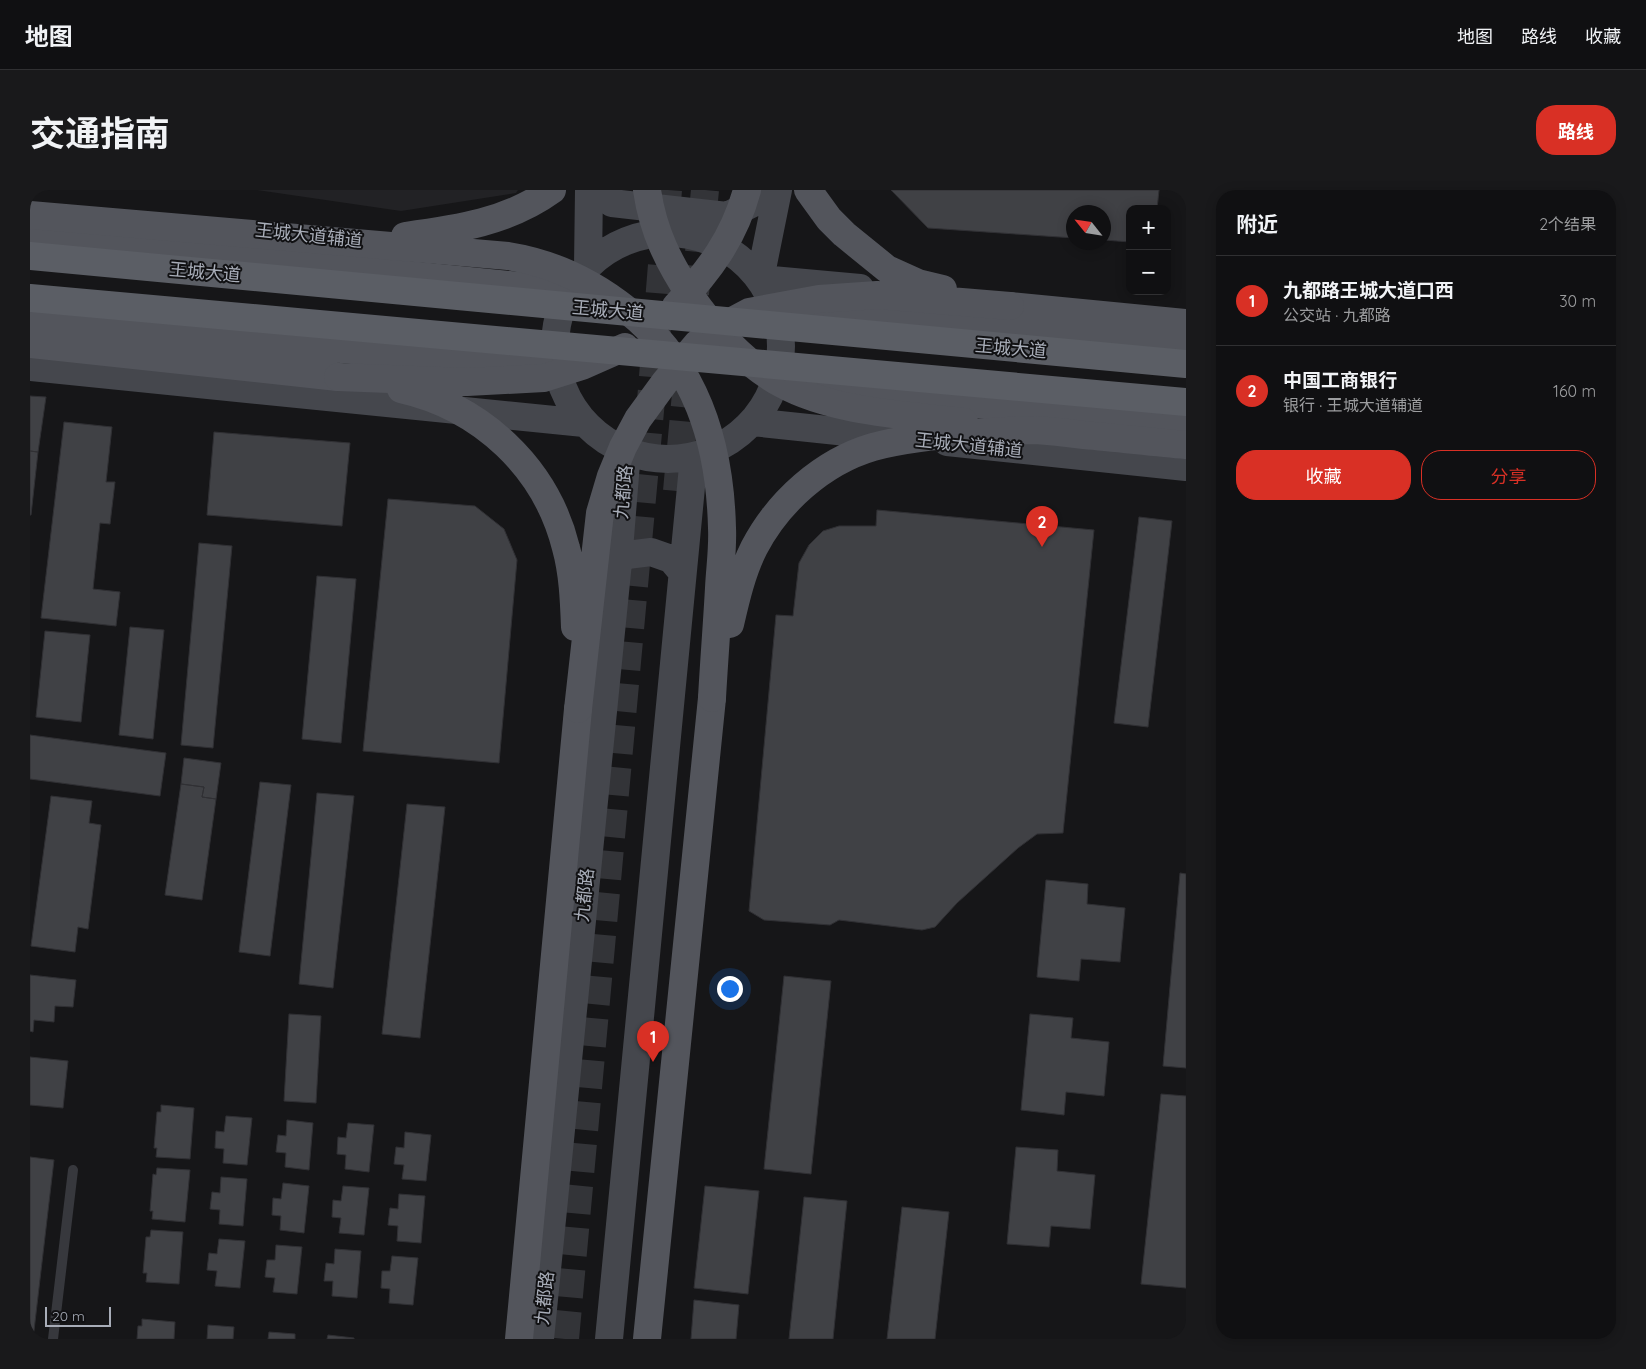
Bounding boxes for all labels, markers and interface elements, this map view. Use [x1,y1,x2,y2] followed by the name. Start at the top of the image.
[25,21,73,51] text: 地图
[1457,25,1493,48] text: 地图
[1521,25,1557,48] text: 路线
[1585,25,1621,48] text: 收藏
[1536,105,1616,155] button: 路线
[30,111,170,155] text: 交通指南
[1066,205,1111,250] north arrow
[1126,205,1171,295] map controls
[1126,205,1171,250] button: +
[1236,211,1278,237] text: 附近
[1539,214,1596,234] text: 2个结果
[254,218,364,252] street label: 王城大道辅道
[1126,250,1171,295] button: −
[168,257,242,287] street label: 王城大道
[1283,278,1454,302] text: 九都路王城大道口西
[1249,291,1255,311] text: 1
[1559,291,1596,311] text: 30 m
[571,295,645,325] street label: 王城大道
[1283,305,1391,325] text: 公交站 · 九都路
[974,333,1048,363] street label: 王城大道
[1283,368,1397,392] text: 中国工商银行
[1247,381,1257,401] text: 2
[1553,381,1596,401] text: 160 m
[1283,395,1423,415] text: 银行 · 王城大道辅道
[914,428,1024,462] street label: 王城大道辅道
[1236,450,1411,500] button: 收藏
[1421,450,1596,500] button: 分享
[609,464,637,520] street label: 九都路
[1026,506,1058,547] pin: 2
[570,867,598,923] street label: 九都路
[717,976,743,1002] your location
[637,1021,669,1062] pin: 1
[530,1270,558,1326] street label: 九都路
[45,1304,111,1327] scale bar
[52,1307,85,1325] text: 20 m

